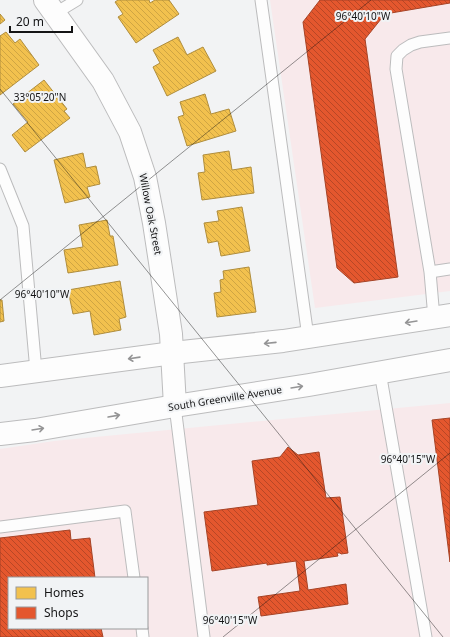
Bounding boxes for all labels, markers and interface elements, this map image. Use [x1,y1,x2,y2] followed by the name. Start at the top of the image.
[10,8,72,34] scale bar
[336,9,391,23] text: 96°40'10"W
[16,13,44,30] text: 20 m
[14,90,66,104] text: 33°05'20"N
[136,172,166,256] street label: Willow Oak Street
[15,287,70,301] text: 96°40'10"W
[405,318,418,326] one-way arrow
[264,339,277,346] one-way arrow
[128,354,141,362] one-way arrow
[167,382,283,414] street label: South Greenville Avenue
[290,383,303,391] one-way arrow
[107,412,120,420] one-way arrow
[31,425,44,433] one-way arrow
[381,452,436,466] text: 96°40'15"W
[8,577,148,629] legend
[44,584,84,601] text: Homes
[44,604,79,621] text: Shops
[203,613,258,627] text: 96°40'15"W

